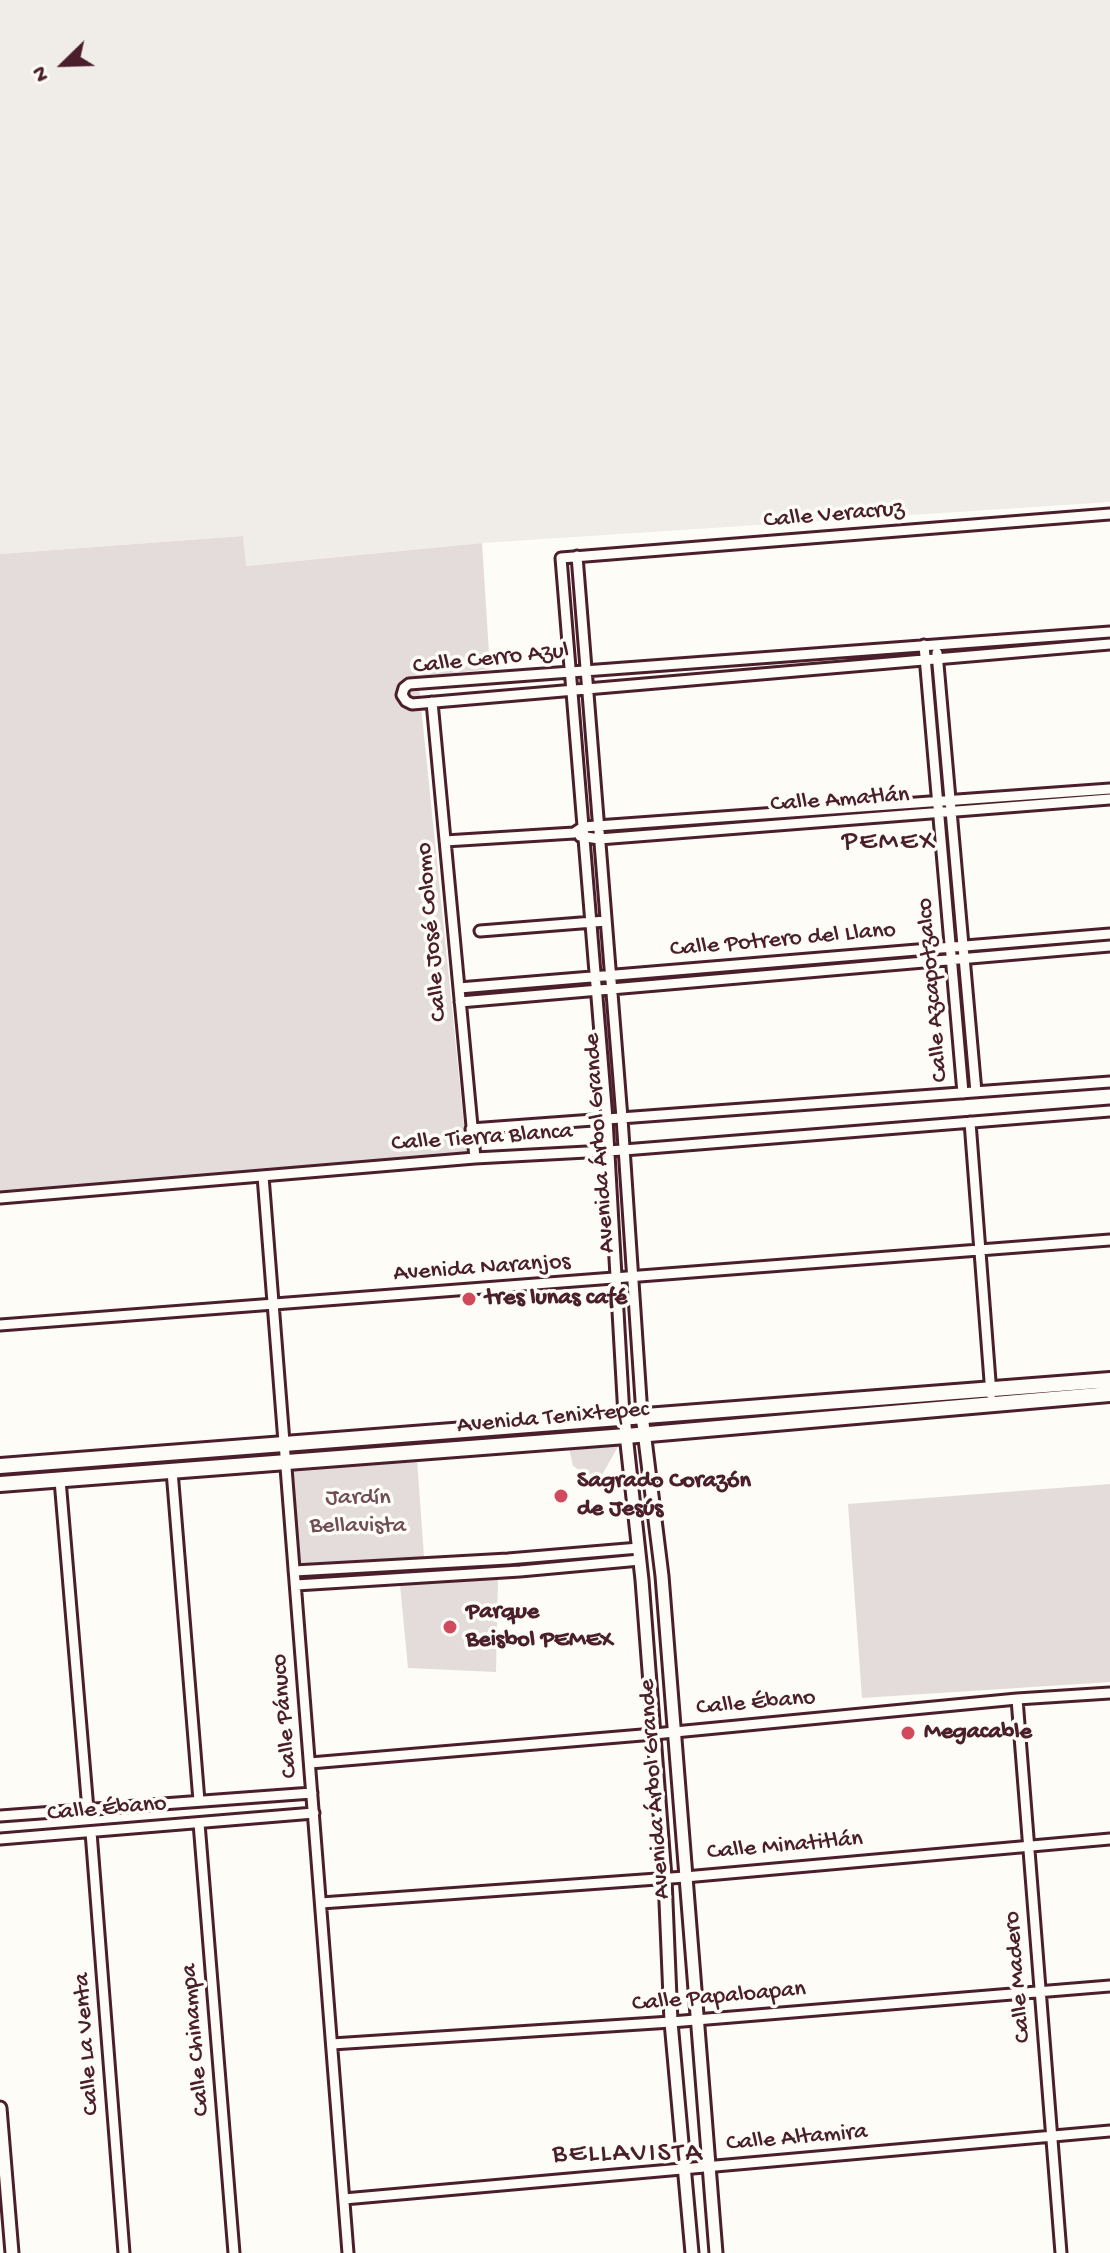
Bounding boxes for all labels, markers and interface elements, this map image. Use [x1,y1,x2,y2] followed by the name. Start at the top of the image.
[24,24,104,104] north arrow
[27,62,57,85] text: N
[763,496,905,536] street label: Calle Veracruz
[412,637,570,683] street label: Calle Cerro Azul
[770,782,910,820] street label: Calle Amatlán
[842,827,936,861] district label: PEMEX
[411,841,455,1023] street label: Calle José Colomo
[912,897,956,1083] street label: Calle Azcapotzalco
[669,917,897,965] street label: Calle Potrero del Llano
[579,1032,623,1254] street label: Avenida Árbol Grande
[390,1118,574,1160] street label: Calle Tierra Blanca
[393,1248,571,1290] street label: Avenida Naranjos
[485,1285,627,1313] place label: tres lunas café
[460,1290,478,1308] marker: tres lunas café
[456,1396,650,1442] street label: Avenida Tenixtepec
[577,1468,751,1524] place label: Sagrado Corazón de Jesús
[310,1485,406,1541] park label: Jardín Bellavista
[552,1487,570,1505] marker: Sagrado Corazón de Jesús
[466,1599,613,1655] place label: Parque Beisbol PEMEX
[441,1618,459,1636] marker: Parque Beisbol PEMEX
[266,1653,306,1779] street label: Calle Pánuco
[634,1678,678,1900] street label: Avenida Árbol Grande
[695,1684,817,1724] street label: Calle Ébano
[924,1719,1032,1747] place label: Megacable
[899,1724,917,1742] marker: Megacable
[46,1790,168,1830] street label: Calle Ébano
[706,1826,864,1868] street label: Calle Minatitlán
[999,1910,1039,2044] street label: Calle Madero
[176,1963,218,2117] street label: Calle Chinampa
[69,1972,107,2116] street label: Calle La Venta
[631,1976,807,2020] street label: Calle Papaloapan
[725,2118,869,2160] street label: Calle Altamira
[552,2139,704,2173] district label: BELLAVISTA

